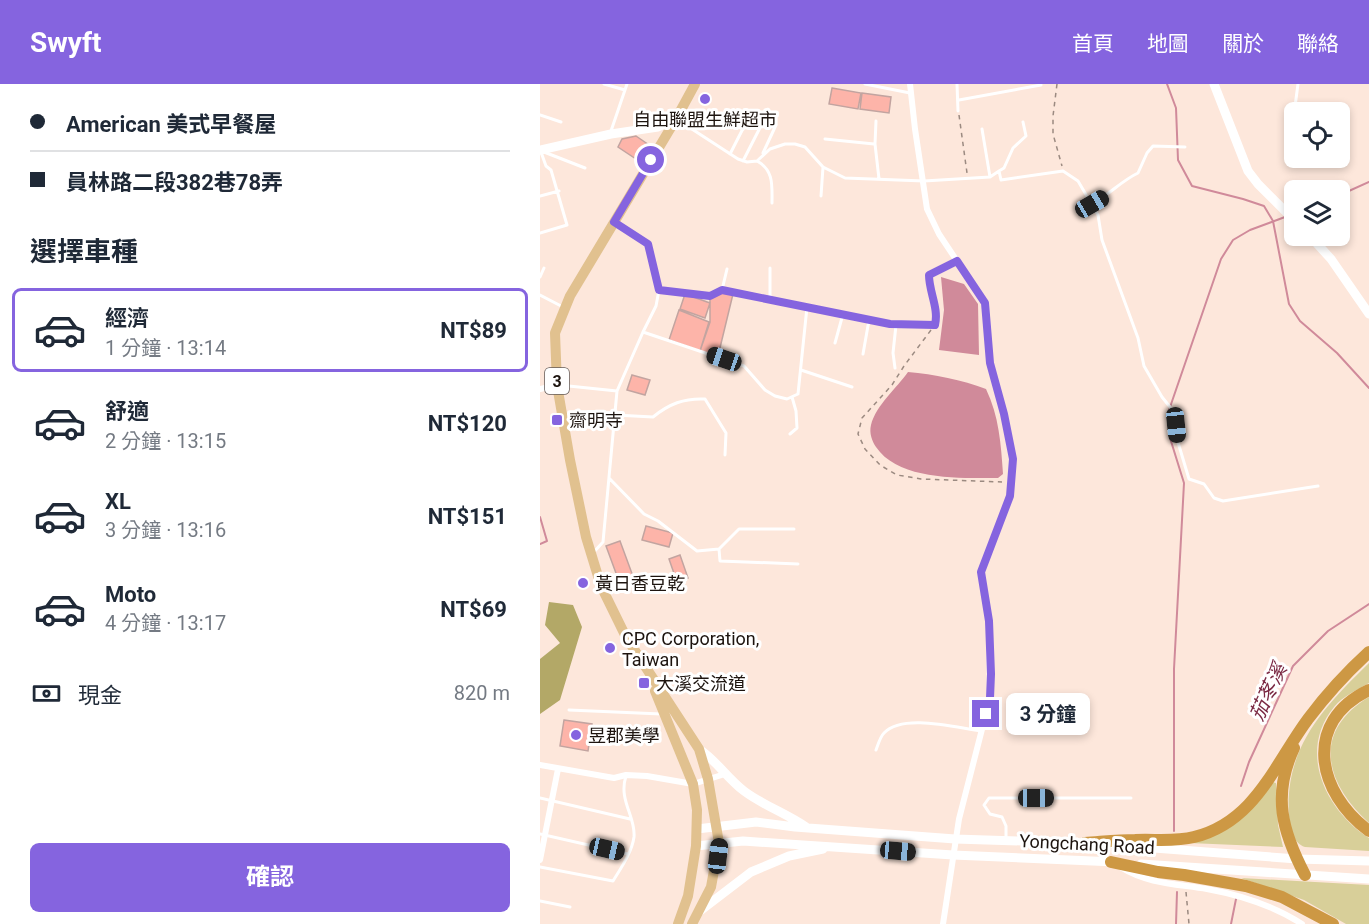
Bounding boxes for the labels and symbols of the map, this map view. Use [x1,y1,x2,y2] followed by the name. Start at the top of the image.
[698,92,712,106] marker: 自由聯盟生鮮超市
[633,109,777,130] place label: 自由聯盟生鮮超市
[637,146,664,173] route start
[1072,187,1112,221] car
[704,345,744,373] car
[545,368,569,394] road number: 3
[1165,406,1187,444] car
[569,410,623,431] place label: 齋明寺
[550,413,564,427] marker: 齋明寺
[595,573,685,594] place label: 黃日香豆乾
[576,576,590,590] marker: 黃日香豆乾
[622,628,759,670] place label: CPC Corporation, Taiwan
[603,641,617,655] marker: CPC Corporation, Taiwan
[1244,657,1293,724] water label: 茄苳溪
[656,673,746,694] place label: 大溪交流道
[637,676,651,690] marker: 大溪交流道
[1007,693,1091,735] callout: 3 分鐘
[972,700,999,727] route end
[588,725,660,746] place label: 昱郡美學
[569,728,583,742] marker: 昱郡美學
[1018,789,1054,807] car
[1019,830,1155,858] street label: Yongchang Road
[587,836,627,862] car
[707,837,729,875] car
[879,840,917,862] car

